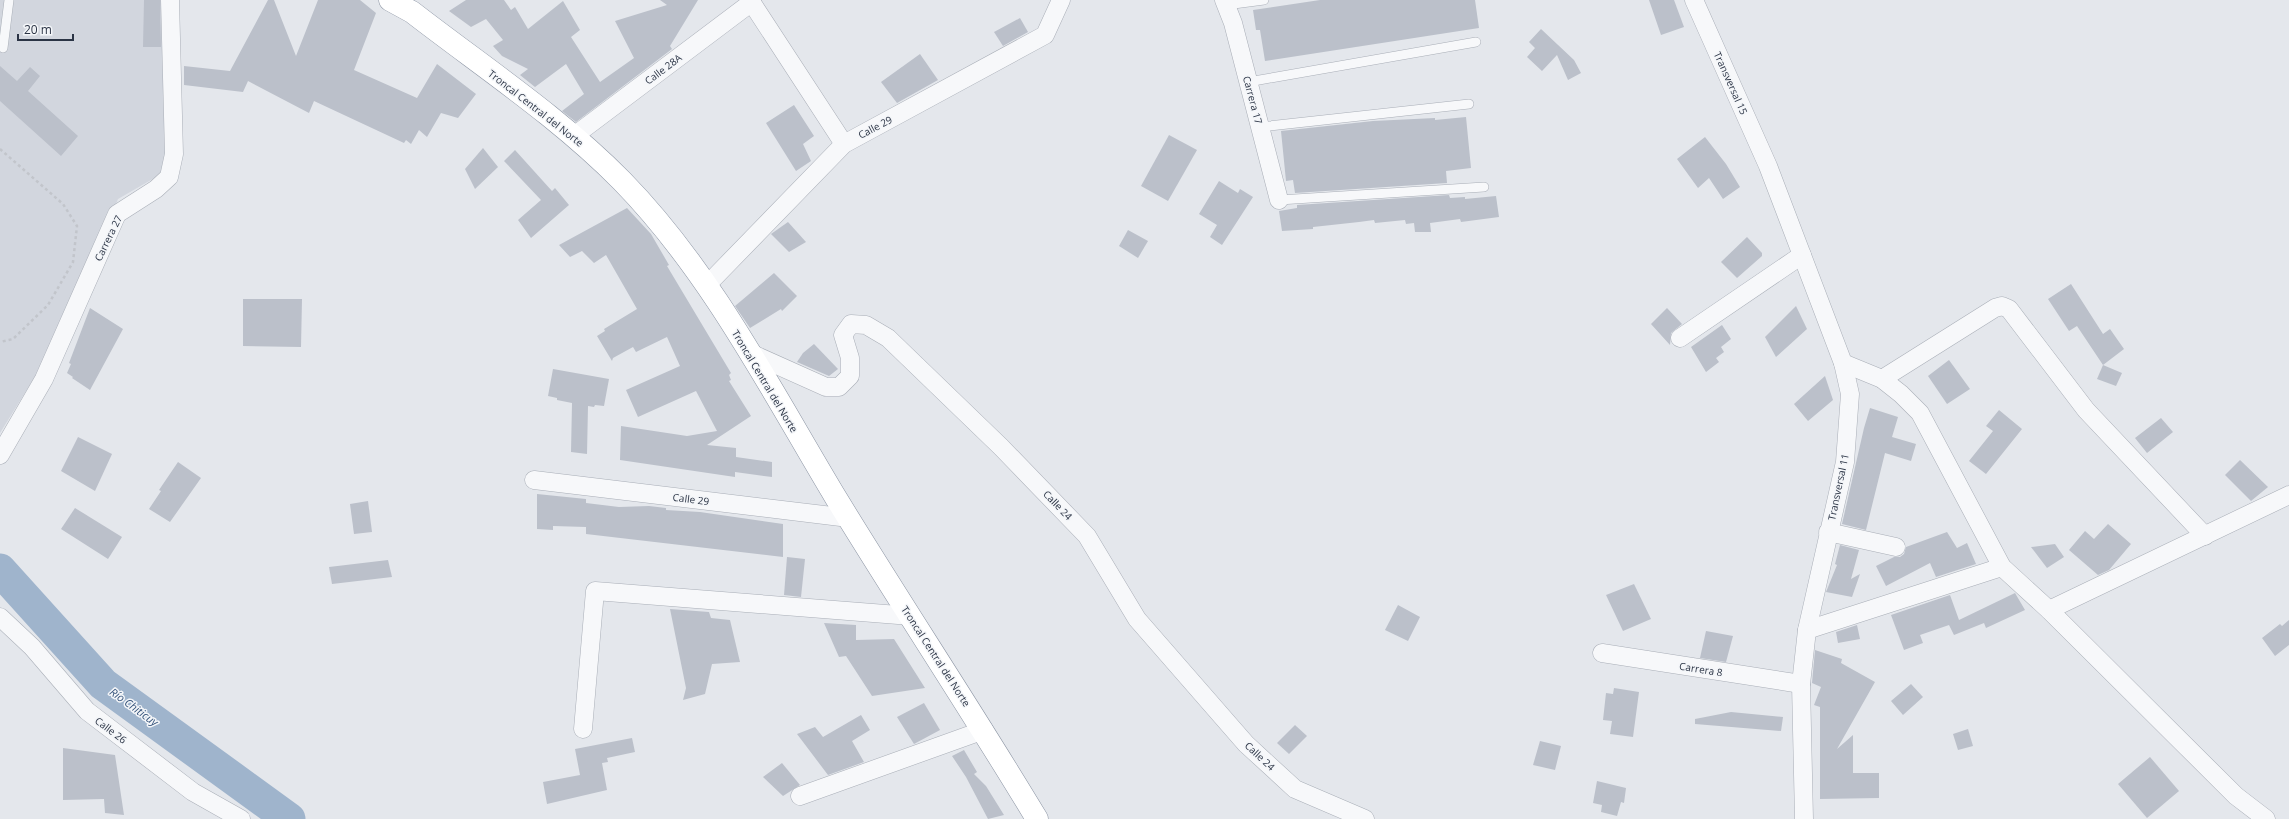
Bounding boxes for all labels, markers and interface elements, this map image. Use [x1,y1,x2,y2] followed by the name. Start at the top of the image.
[18,16,73,42] scale bar
[24,21,52,38] text: 20 m
[1711,49,1751,117] street label: Transversal 15
[642,50,685,87] street label: Calle 28A
[485,66,587,150] street label: Troncal Central del Norte
[1240,74,1266,126] street label: Carrera 17
[856,112,895,142] street label: Calle 29
[91,213,125,263] street label: Carrera 27
[729,327,801,435] street label: Troncal Central del Norte
[1824,452,1852,522] street label: Transversal 11
[1040,487,1076,523] street label: Calle 24
[672,490,710,508] street label: Calle 29
[898,603,974,709] street label: Troncal Central del Norte
[1678,659,1724,679] street label: Carrera 8
[107,684,162,730] water label: Río Chiticuy
[92,713,130,747] street label: Calle 26
[1242,738,1278,774] street label: Calle 24

